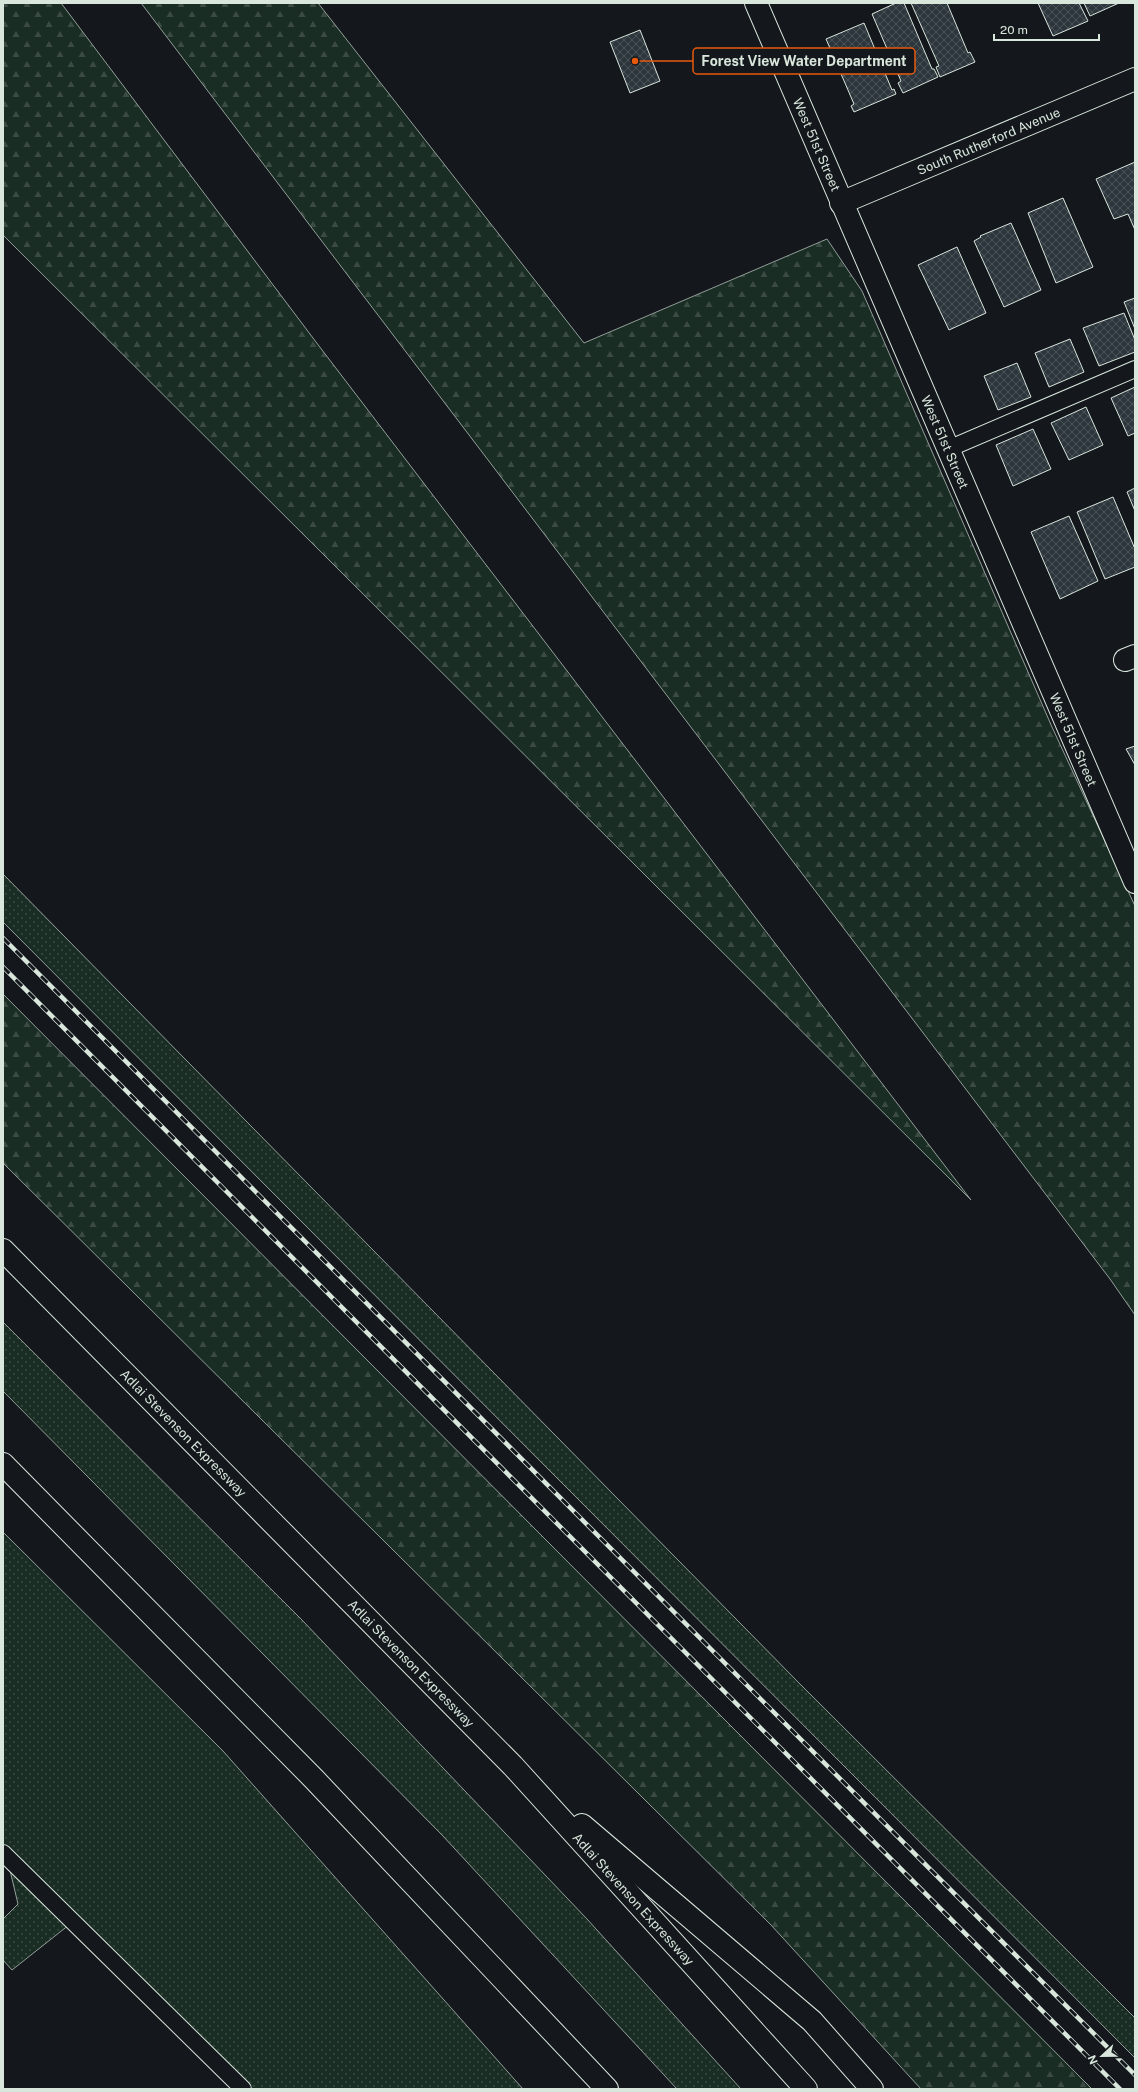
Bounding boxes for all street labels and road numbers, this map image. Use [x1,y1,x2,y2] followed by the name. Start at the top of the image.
[790,96,843,194] street label: West 51st Street
[915,104,1062,178] street label: South Rutherford Avenue
[918,393,972,491] street label: West 51st Street
[1046,691,1100,789] street label: West 51st Street
[117,1366,250,1500] street label: Adlai Stevenson Expressway
[345,1597,477,1730] street label: Adlai Stevenson Expressway
[569,1830,697,1969] street label: Adlai Stevenson Expressway

